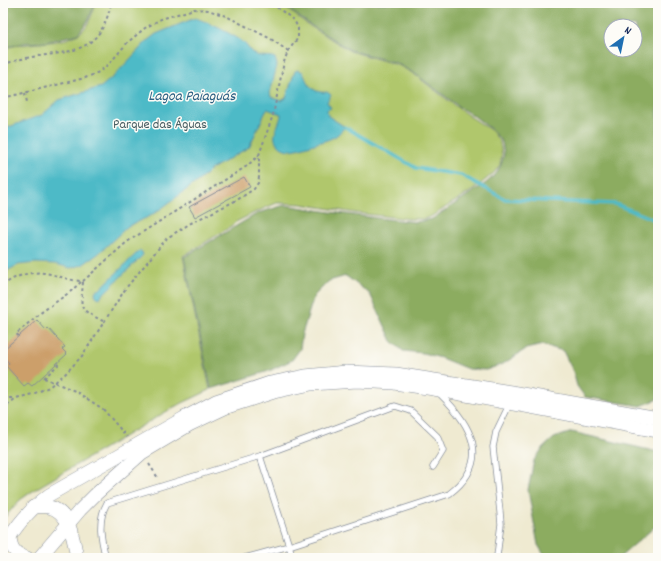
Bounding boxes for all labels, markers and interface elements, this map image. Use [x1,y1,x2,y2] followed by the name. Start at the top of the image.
[603,18,643,58] north arrow
[621,23,634,40] text: N
[148,86,236,108] water label: Lagoa Paiaguás
[113,115,207,135] park label: Parque das Águas

